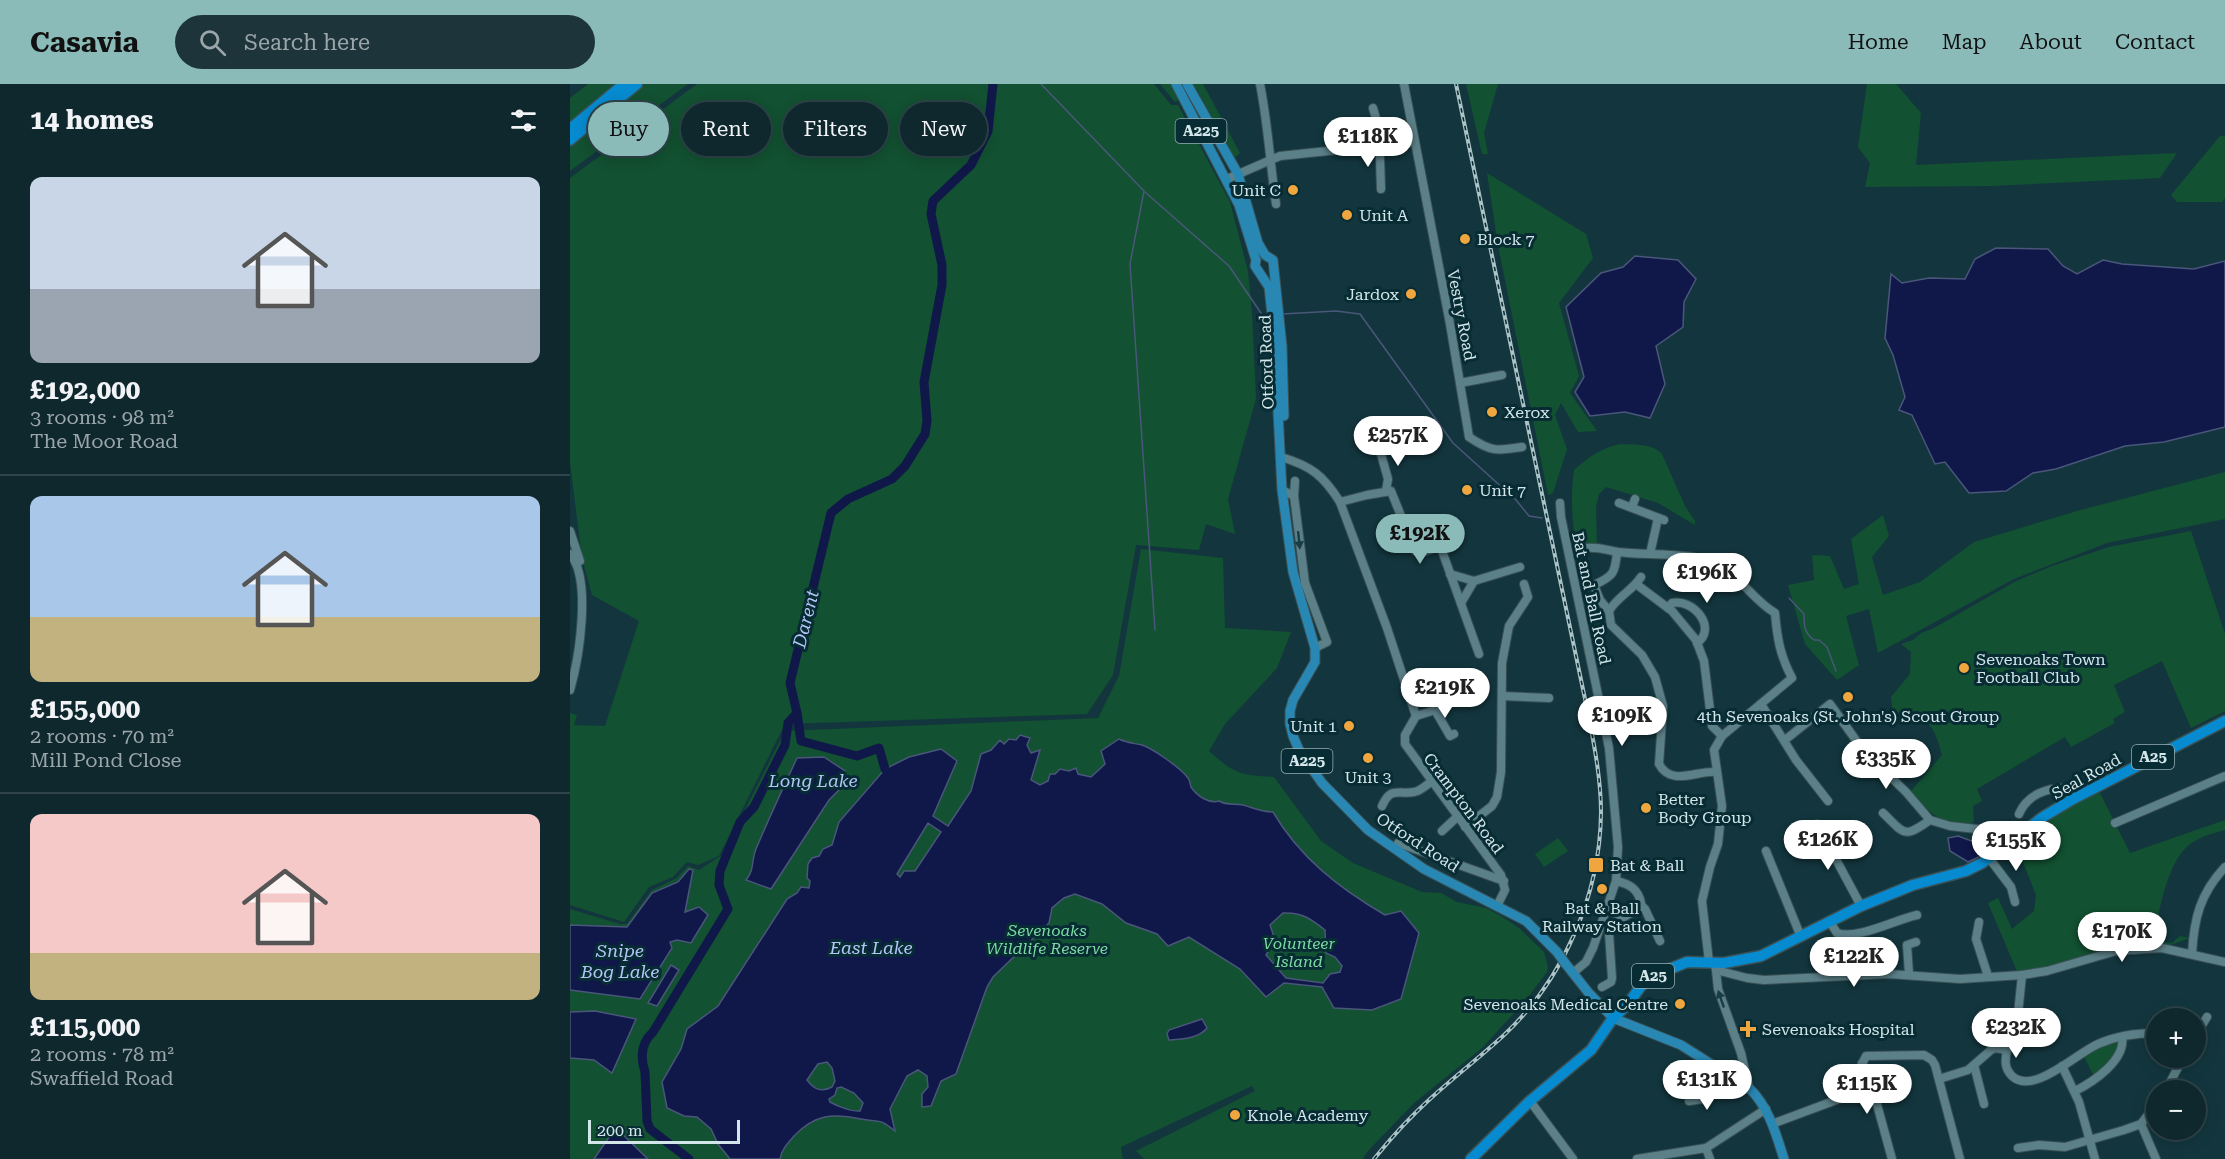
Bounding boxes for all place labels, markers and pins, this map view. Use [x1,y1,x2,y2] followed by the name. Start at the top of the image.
[1326,117,1410,168] pin: £118K
[1232,181,1281,200] place label: Unit C
[1286,183,1300,197] marker: Unit C
[1359,206,1409,225] place label: Unit A
[1340,208,1354,222] marker: Unit A
[1477,230,1535,249] place label: Block 7
[1458,232,1472,246] marker: Block 7
[1346,285,1400,304] place label: Jardox
[1404,287,1418,301] marker: Jardox
[1504,403,1550,422] place label: Xerox
[1485,405,1499,419] marker: Xerox
[1356,416,1440,467] pin: £257K
[1479,481,1526,500] place label: Unit 7
[1460,483,1474,497] marker: Unit 7
[1378,514,1462,565] pin: £192K
[1665,553,1749,604] pin: £196K
[1976,650,2106,687] place label: Sevenoaks Town Football Club
[1957,661,1971,675] marker: Sevenoaks Town Football Club
[1403,668,1487,719] pin: £219K
[1841,690,1855,704] marker: 4th Sevenoaks (St. John's) Scout Group
[1580,696,1664,747] pin: £109K
[1697,707,1999,726] place label: 4th Sevenoaks (St. John's) Scout Group
[1290,717,1337,736] place label: Unit 1
[1342,719,1356,733] marker: Unit 1
[1844,739,1928,790] pin: £335K
[1361,751,1375,765] marker: Unit 3
[1345,768,1391,787] place label: Unit 3
[1658,790,1752,827] place label: Better Body Group
[1639,801,1653,815] marker: Better Body Group
[1786,820,1870,871] pin: £126K
[1974,821,2058,872] pin: £155K
[1587,856,1605,874] marker: Bat & Ball
[1610,856,1684,875] place label: Bat & Ball
[1595,882,1609,896] marker: Bat & Ball Railway Station
[1542,899,1662,936] place label: Bat & Ball Railway Station
[2080,912,2164,963] pin: £170K
[1812,937,1896,988] pin: £122K
[1463,995,1668,1014] place label: Sevenoaks Medical Centre
[1673,997,1687,1011] marker: Sevenoaks Medical Centre
[1974,1008,2058,1059] pin: £232K
[1739,1020,1757,1038] marker: Sevenoaks Hospital
[1762,1020,1914,1039] place label: Sevenoaks Hospital
[1665,1060,1749,1111] pin: £131K
[1825,1064,1909,1115] pin: £115K
[1247,1106,1369,1125] place label: Knole Academy
[1228,1108,1242,1122] marker: Knole Academy

